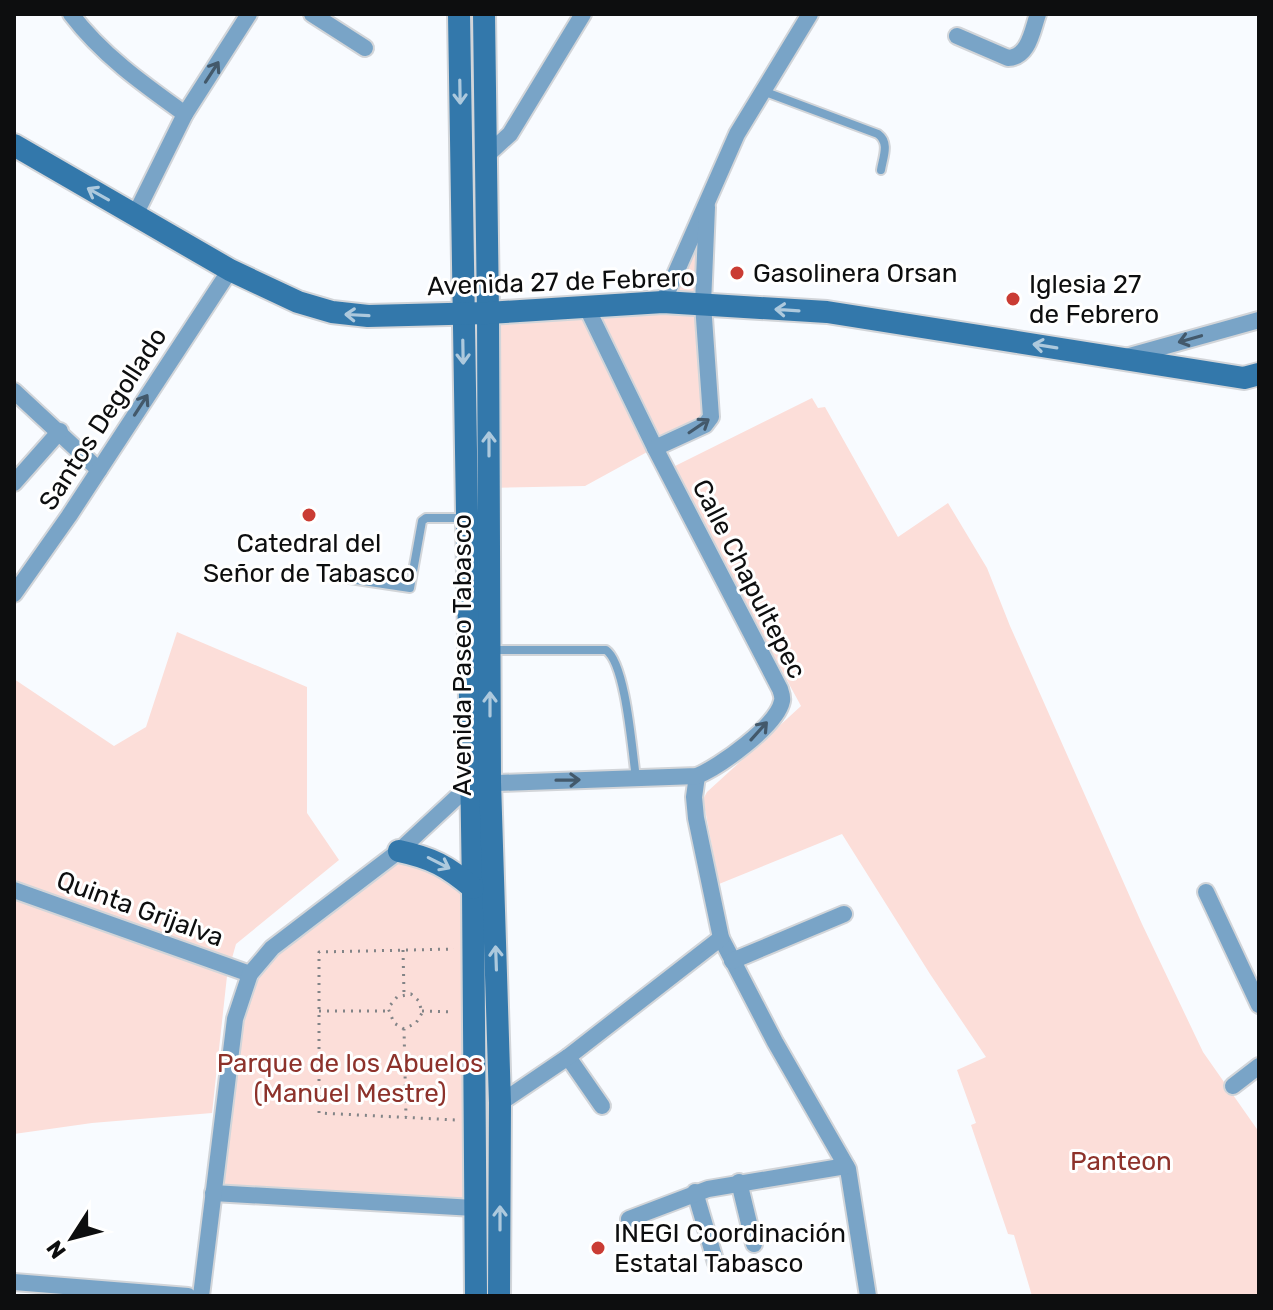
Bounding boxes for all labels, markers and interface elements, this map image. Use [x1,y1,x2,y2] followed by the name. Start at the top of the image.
[204,62,220,84] one-way arrow
[452,78,468,105] one-way arrow
[86,186,110,202] one-way arrow
[753,258,957,289] place label: Gasolinera Orsan
[426,262,696,302] street label: Avenida 27 de Febrero
[728,264,746,282] marker: Gasolinera Orsan
[1029,269,1159,330] place label: Iglesia 27 de Febrero
[1004,290,1022,308] marker: Iglesia 27 de Febrero
[774,302,801,317] one-way arrow
[344,307,370,322] one-way arrow
[33,322,173,516] street label: Santos Degollado
[1178,333,1204,348] one-way arrow
[455,338,471,365] one-way arrow
[1032,338,1058,353] one-way arrow
[134,394,150,417] one-way arrow
[687,417,709,434] one-way arrow
[481,431,497,458] one-way arrow
[685,474,813,684] street label: Calle Chapultepec
[300,506,318,524] marker: Catedral del Señor de Tabasco
[447,514,478,796] street label: Avenida Paseo Tabasco
[203,528,415,589] place label: Catedral del Señor de Tabasco
[482,691,498,718] one-way arrow
[749,721,768,742] one-way arrow
[554,772,581,787] one-way arrow
[427,856,450,871] one-way arrow
[52,864,228,954] street label: Quinta Grijalva
[488,945,503,972] one-way arrow
[217,1048,483,1109] park label: Parque de los Abuelos (Manuel Mestre)
[1070,1146,1172,1177] park label: Panteon
[32,1198,112,1278] north arrow
[492,1205,507,1232] one-way arrow
[614,1218,846,1279] place label: INEGI Coordinación Estatal Tabasco
[41,1235,72,1264] text: N
[589,1239,607,1257] marker: INEGI Coordinación Estatal Tabasco

